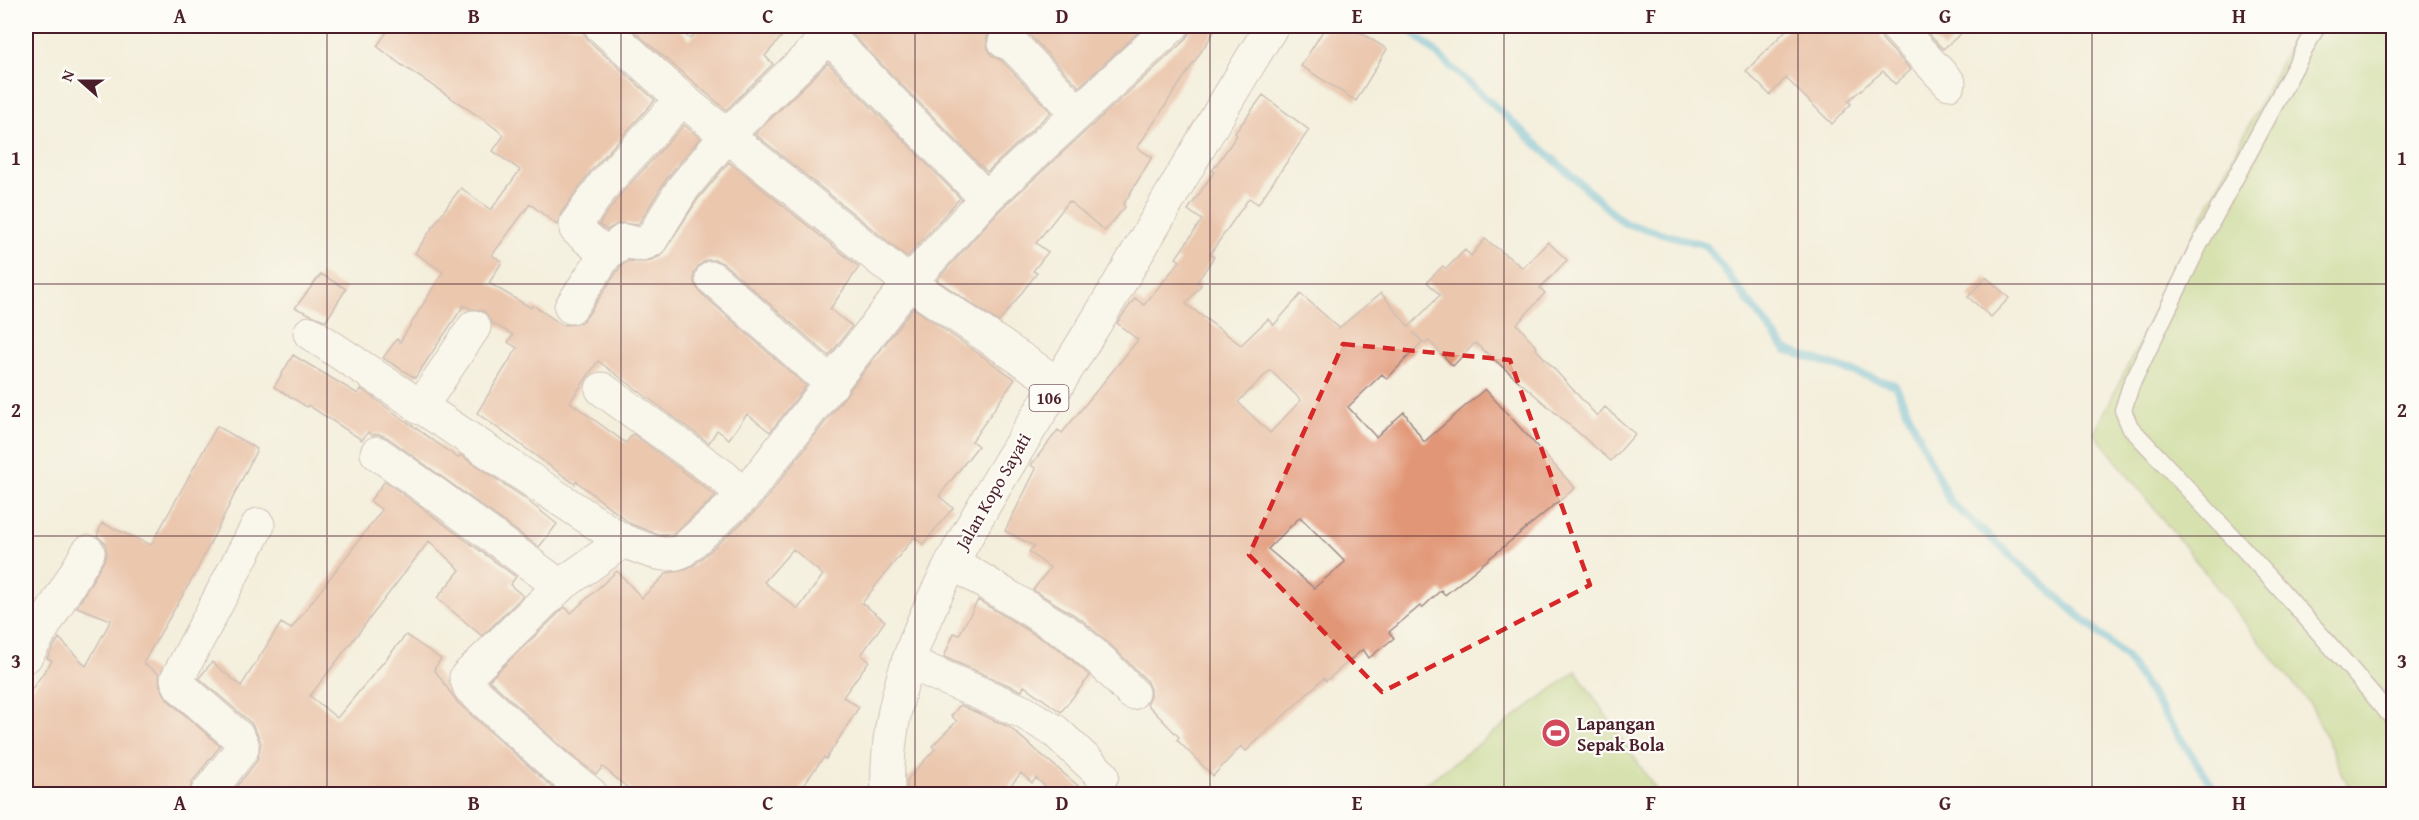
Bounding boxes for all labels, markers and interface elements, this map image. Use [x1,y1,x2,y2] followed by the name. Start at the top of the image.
[174,1,187,30] text: A
[468,1,480,30] text: B
[762,1,774,30] text: C
[1055,1,1069,30] text: D
[1352,1,1363,30] text: E
[1646,1,1656,30] text: F
[1939,1,1951,30] text: G
[2232,1,2246,30] text: H
[51,51,111,111] north arrow
[54,66,80,85] text: N
[11,143,21,172] text: 1
[2397,143,2407,172] text: 1
[1030,385,1068,411] road number: 106
[11,395,21,424] text: 2
[2397,395,2407,424] text: 2
[948,428,1037,556] street label: Jalan Kopo Sayati
[11,646,21,675] text: 3
[2397,646,2407,675] text: 3
[1577,710,1665,758] place label: Lapangan Sepak Bola
[1540,717,1572,749] sports icon: Lapangan Sepak Bola
[174,788,187,817] text: A
[468,788,480,817] text: B
[762,788,774,817] text: C
[1055,788,1069,817] text: D
[1352,788,1363,817] text: E
[1646,788,1656,817] text: F
[1939,788,1951,817] text: G
[2232,788,2246,817] text: H

